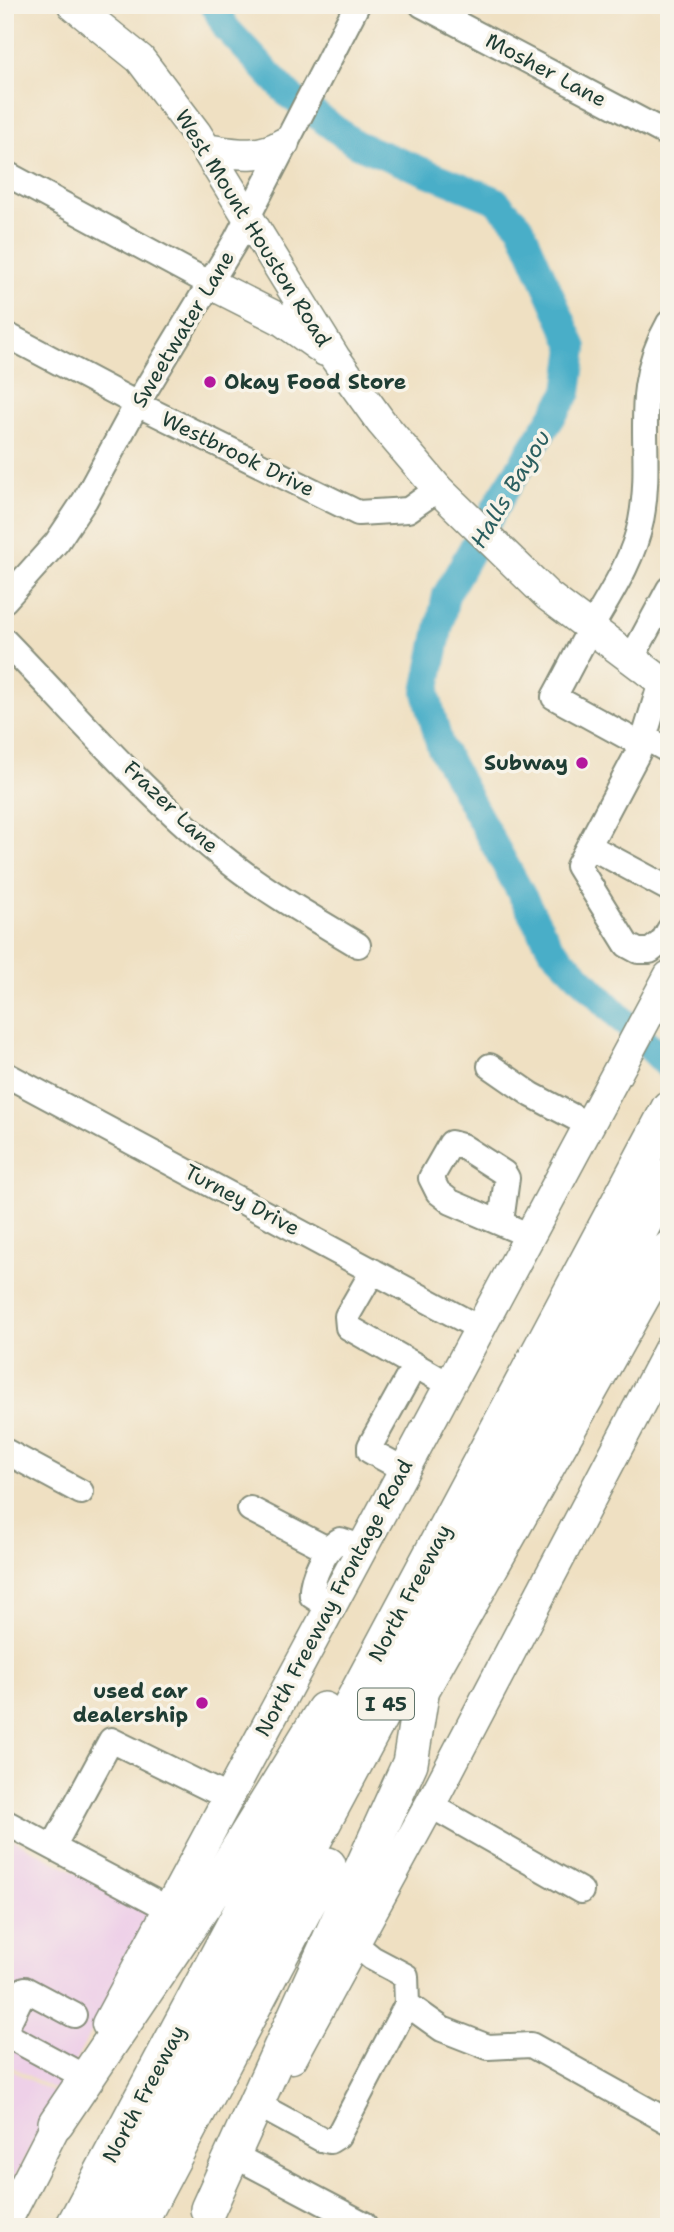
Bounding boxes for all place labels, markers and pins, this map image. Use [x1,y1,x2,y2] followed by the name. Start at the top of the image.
[224,368,406,396] place label: Okay Food Store
[202,374,218,390] marker: Okay Food Store
[484,749,568,777] place label: Subway
[574,755,590,771] marker: Subway
[73,1677,188,1729] place label: used car dealership
[194,1695,210,1711] marker: used car dealership

